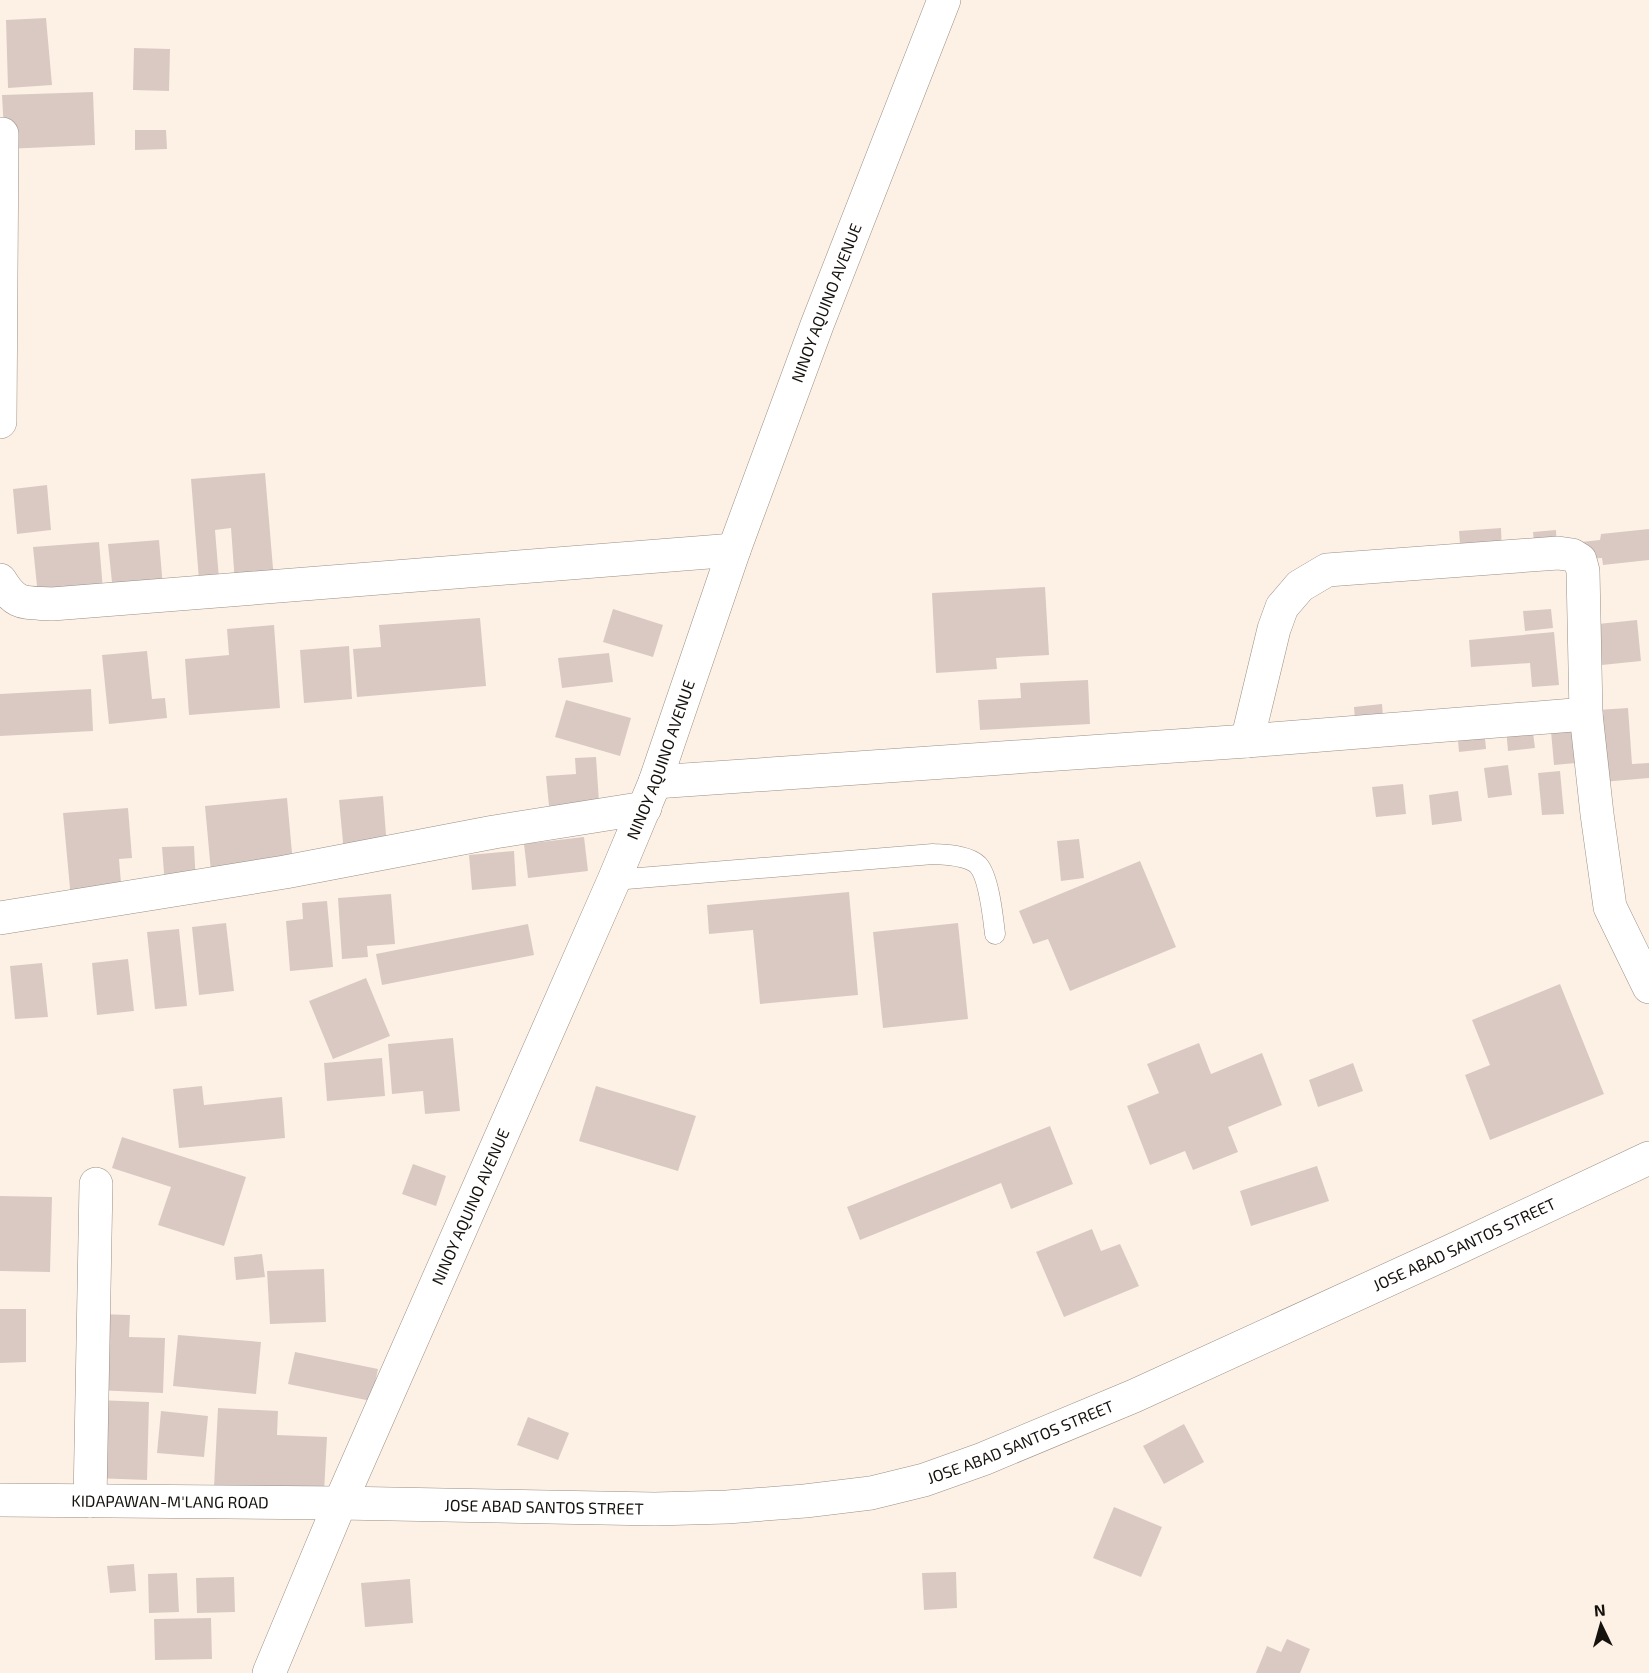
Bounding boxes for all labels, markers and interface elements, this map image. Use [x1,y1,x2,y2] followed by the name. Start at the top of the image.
[787,220,865,385] street label: NINOY AQUINO AVENUE
[622,677,698,842] street label: NINOY AQUINO AVENUE
[427,1125,513,1288] street label: NINOY AQUINO AVENUE
[1370,1193,1558,1294] street label: JOSE ABAD SANTOS STREET
[924,1396,1116,1487] street label: JOSE ABAD SANTOS STREET
[71,1491,269,1511] street label: KIDAPAWAN-M'LANG ROAD
[444,1495,644,1518] street label: JOSE ABAD SANTOS STREET
[1571,1595,1631,1655] north arrow
[1593,1600,1606,1620] text: N

